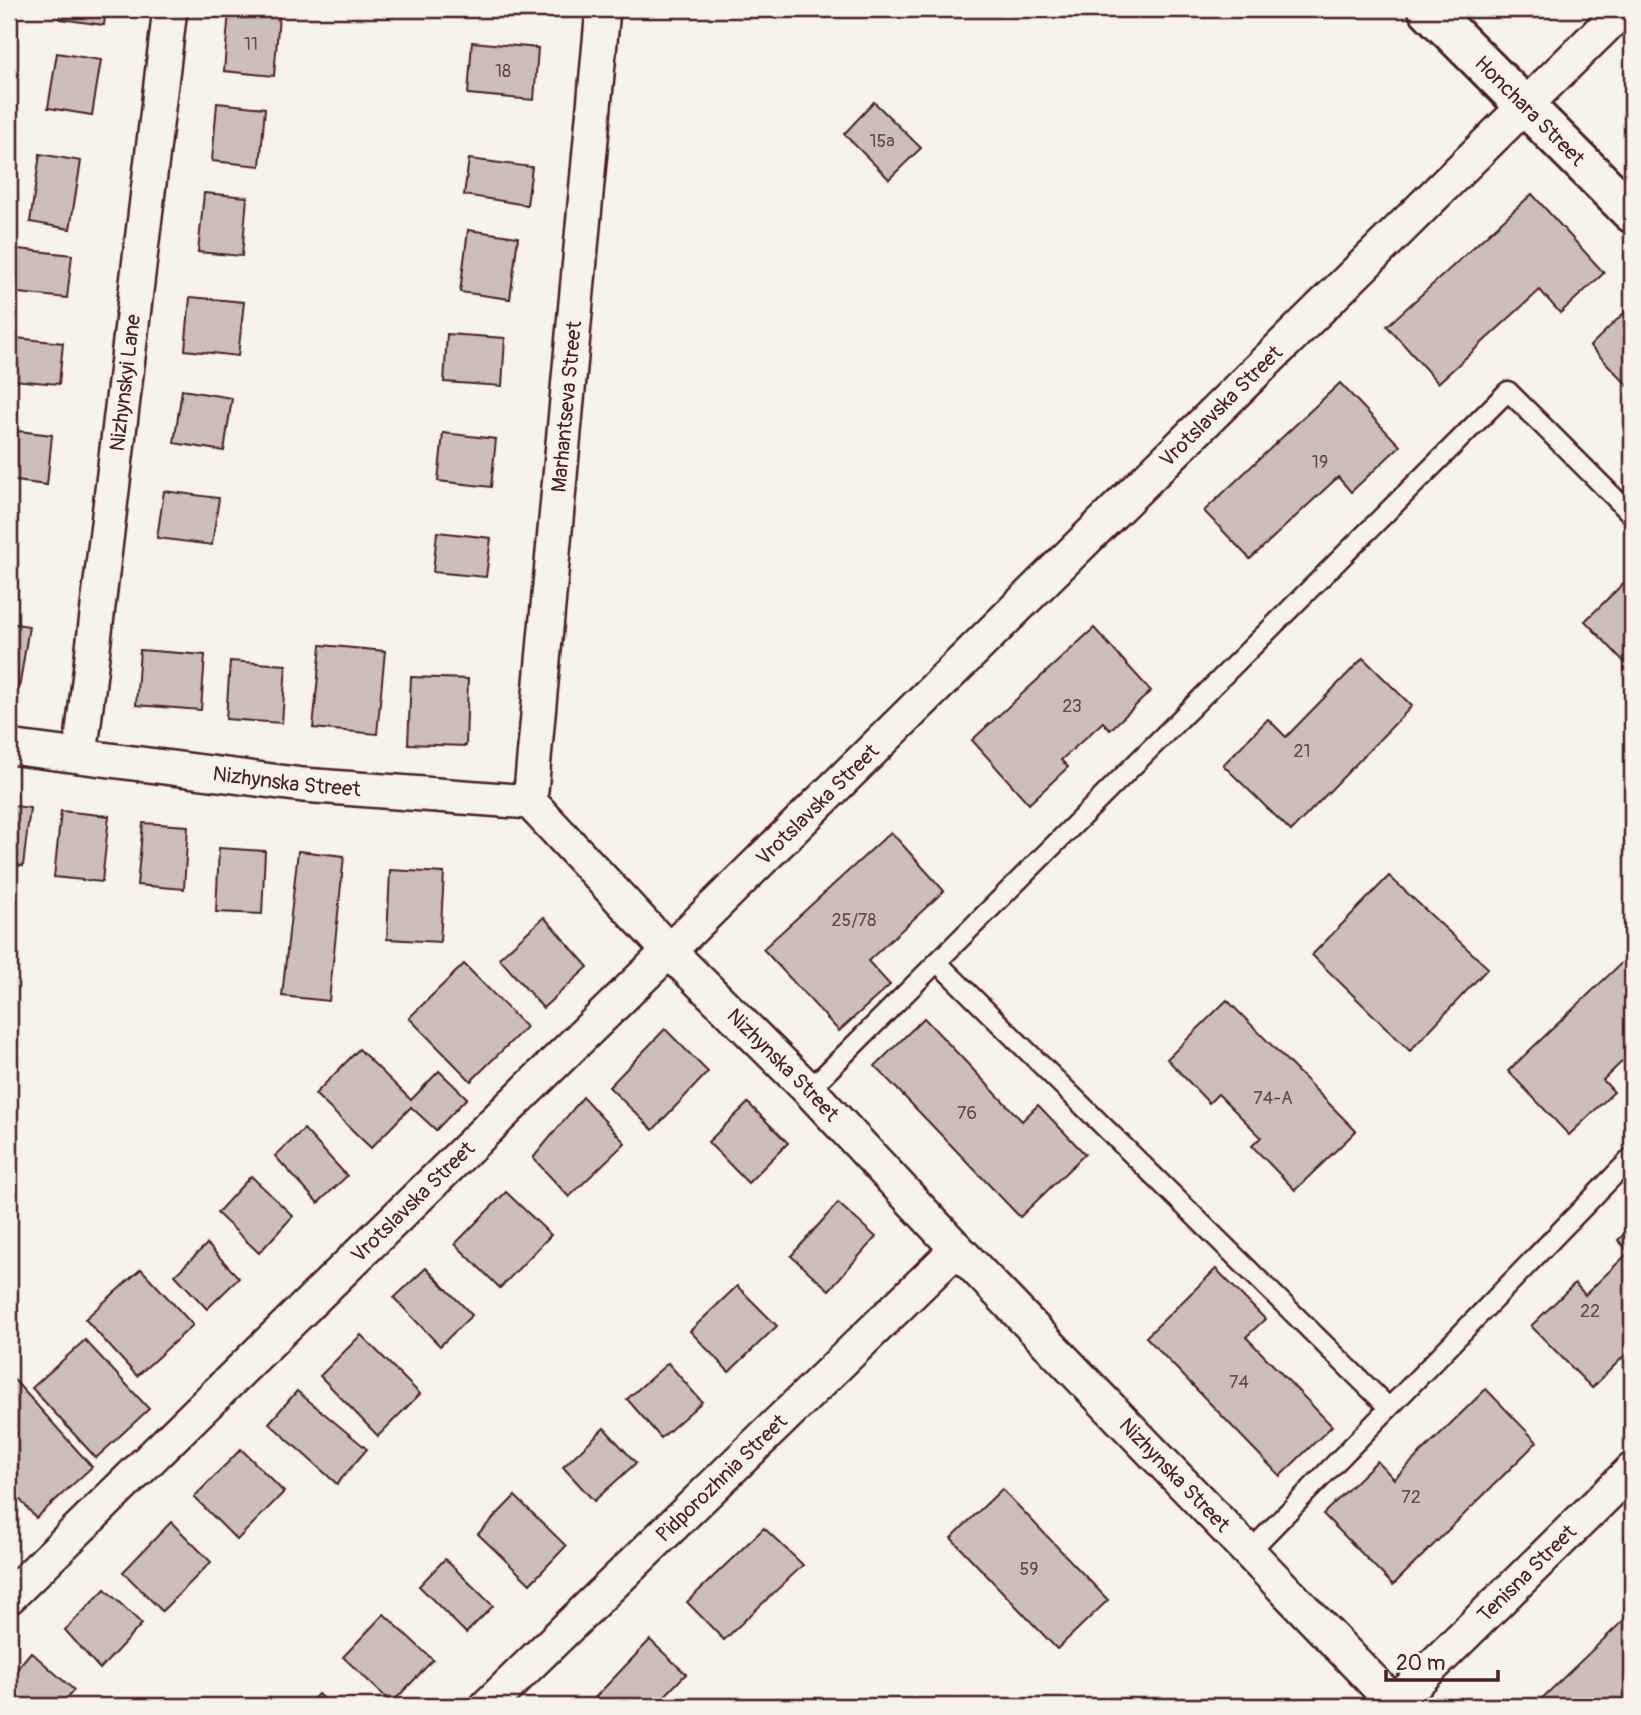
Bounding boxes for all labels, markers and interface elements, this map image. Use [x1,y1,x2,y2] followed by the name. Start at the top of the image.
[244,33,258,56] house number: 11
[1469,50,1591,172] street label: Honchara Street
[495,60,511,83] house number: 18
[869,130,895,153] house number: 15а
[103,312,147,453] street label: Nizhynskyi Lane
[545,319,588,494] street label: Marhantseva Street
[1153,339,1288,473] street label: Vrotslavska Street
[1312,451,1328,474] house number: 19
[1062,695,1082,718] house number: 23
[750,737,885,871] street label: Vrotslavska Street
[1293,740,1311,763] house number: 21
[211,760,362,803] street label: Nizhynska Street
[832,909,876,932] house number: 25/78
[721,1003,845,1128] street label: Nizhynska Street
[1253,1087,1293,1110] house number: 74-А
[957,1102,977,1125] house number: 76
[345,1135,481,1268] street label: Vrotslavska Street
[1580,1300,1600,1323] house number: 22
[1229,1371,1250,1394] house number: 74
[650,1408,793,1548] street label: Pidporozhnia Street
[1113,1412,1236,1538] street label: Nizhynska Street
[1401,1486,1421,1509] house number: 72
[1471,1518,1582,1628] street label: Tenisna Street
[1019,1558,1039,1581] house number: 59
[1386,1638,1498,1682] scale bar
[1396,1650,1445,1677] text: 20 m

